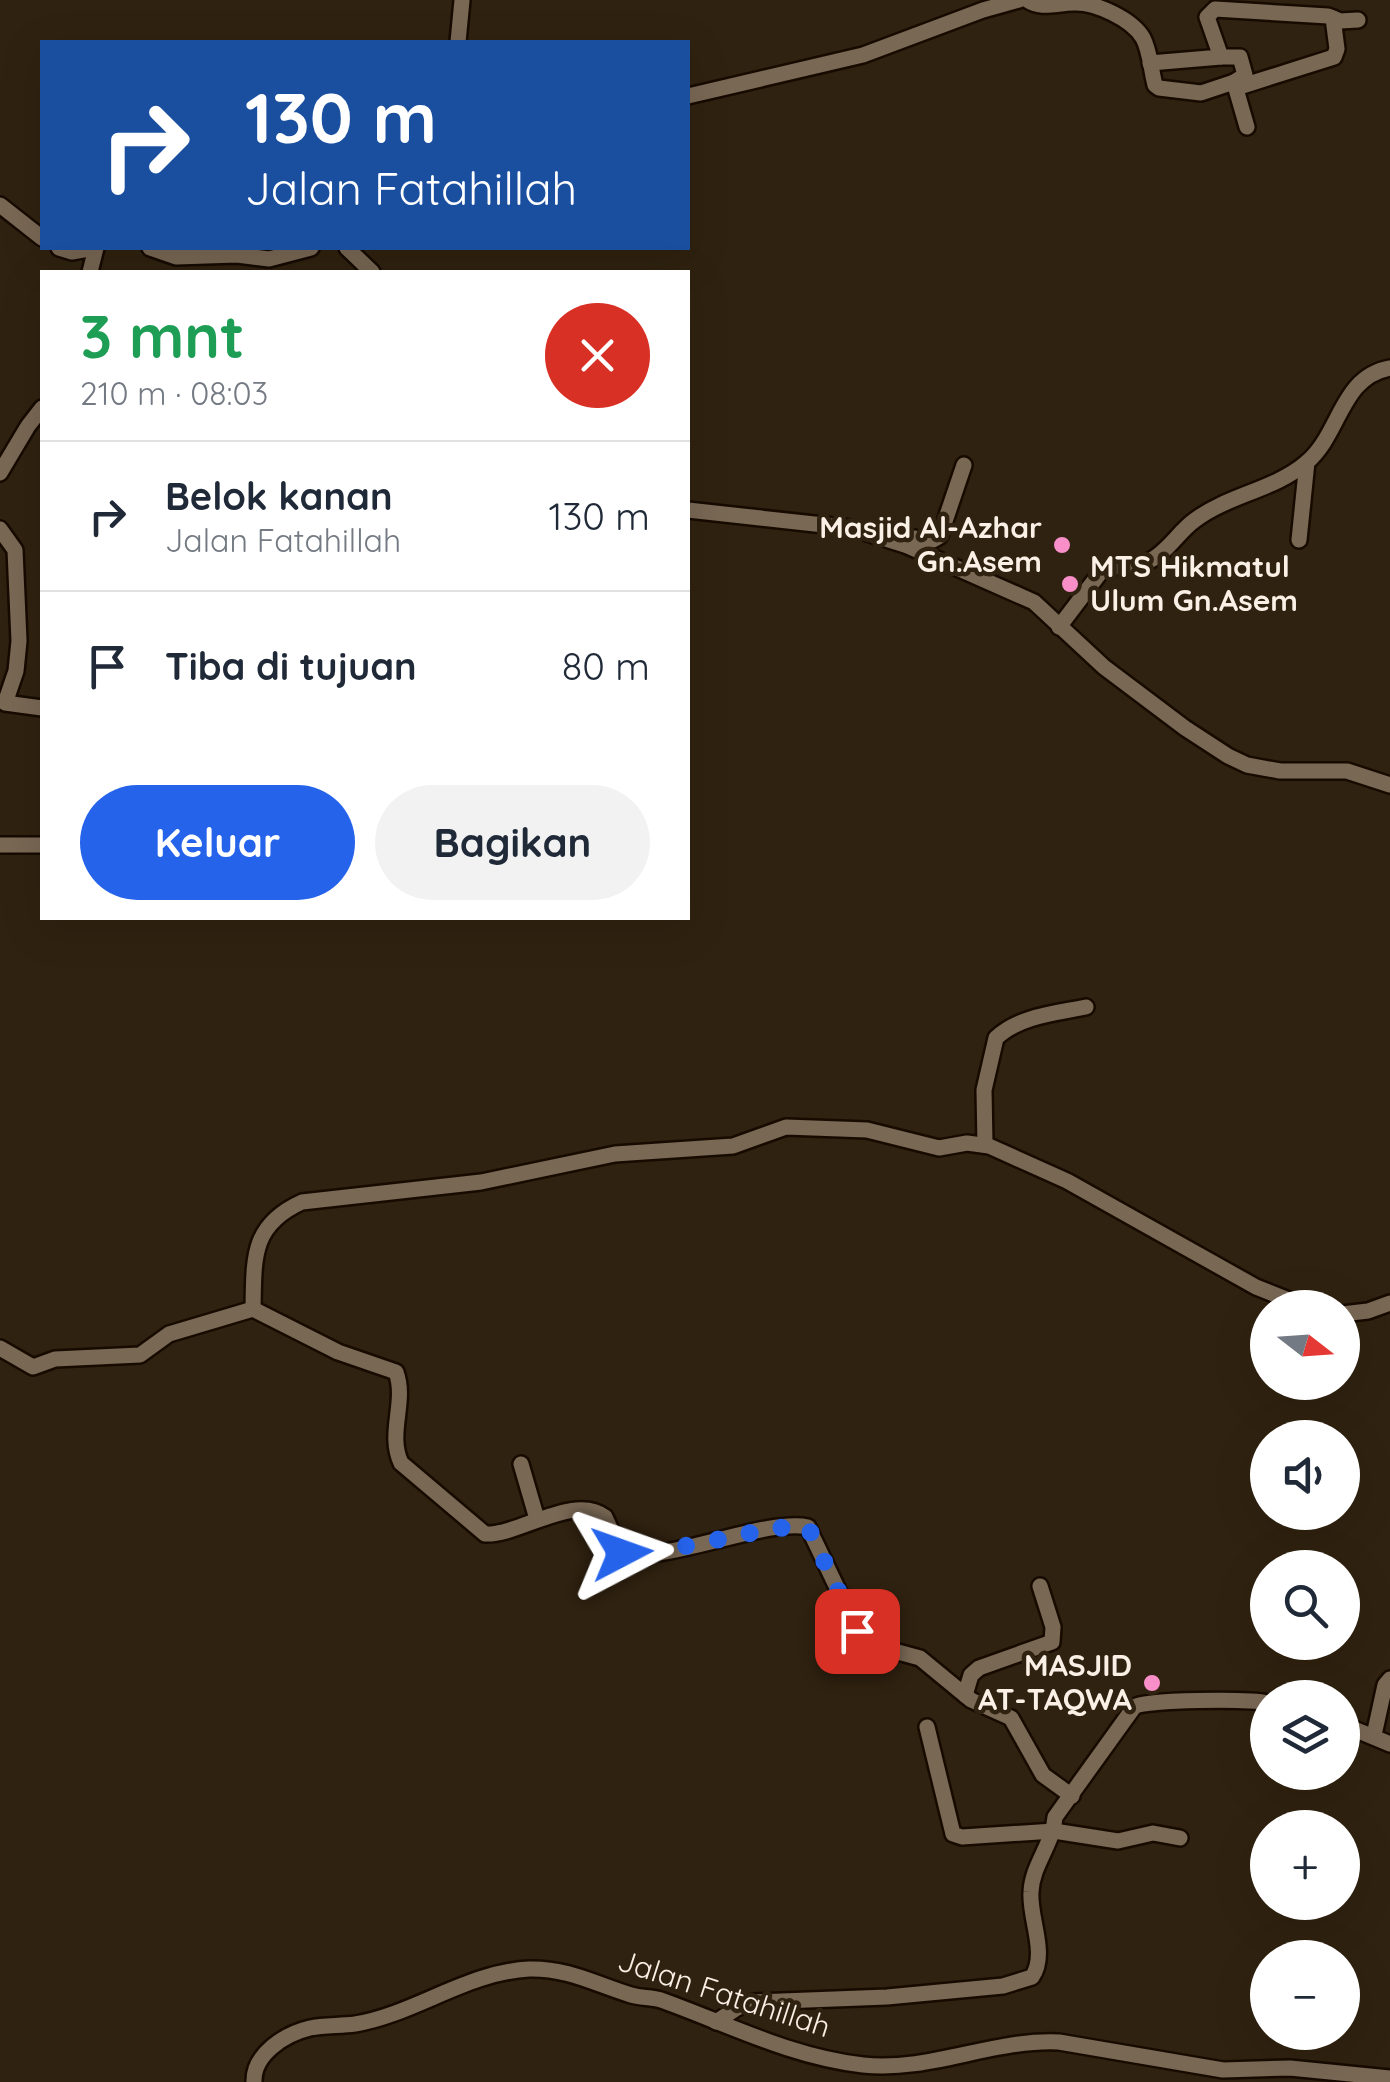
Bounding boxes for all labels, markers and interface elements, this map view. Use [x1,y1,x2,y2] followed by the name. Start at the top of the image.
[245,73,437,161] text: 130 m
[80,80,210,210] icon: right
[245,160,577,216] text: Jalan Fatahillah
[80,298,245,373] text: 3 mnt
[545,303,650,408] button: close
[80,373,268,413] text: 210 m · 08:03
[165,472,393,520] text: Belok kanan
[80,489,135,544] icon: right
[548,492,650,540] text: 130 m
[819,508,1042,580] place label: Masjid Al-Azhar Gn.Asem
[165,520,401,560] text: Jalan Fatahillah
[1051,534,1073,556] marker: Masjid Al-Azhar Gn.Asem
[1090,547,1298,619] place label: MTS Hikmatul Ulum Gn.Asem
[1059,573,1081,595] marker: MTS Hikmatul Ulum Gn.Asem
[80,639,135,694] icon: arrive
[165,642,417,690] text: Tiba di tujuan
[562,642,650,690] text: 80 m
[80,785,355,900] button: Keluar
[375,785,650,900] button: Bagikan
[1250,1290,1360,1400] north arrow
[1250,1290,1360,2050] map controls
[1250,1420,1360,1530] button: sound
[570,1501,674,1605] position arrow
[1250,1550,1360,1660] button: search
[815,1589,900,1674] pin
[830,1604,885,1659] icon: arrive
[978,1646,1132,1718] place label: MASJID AT-TAQWA
[1141,1672,1163,1694] marker: MASJID AT-TAQWA
[1250,1680,1360,1790] button: layers
[1250,1810,1360,1920] button: +
[1250,1940,1360,2050] button: −
[613,1941,835,2045] street label: Jalan Fatahillah

